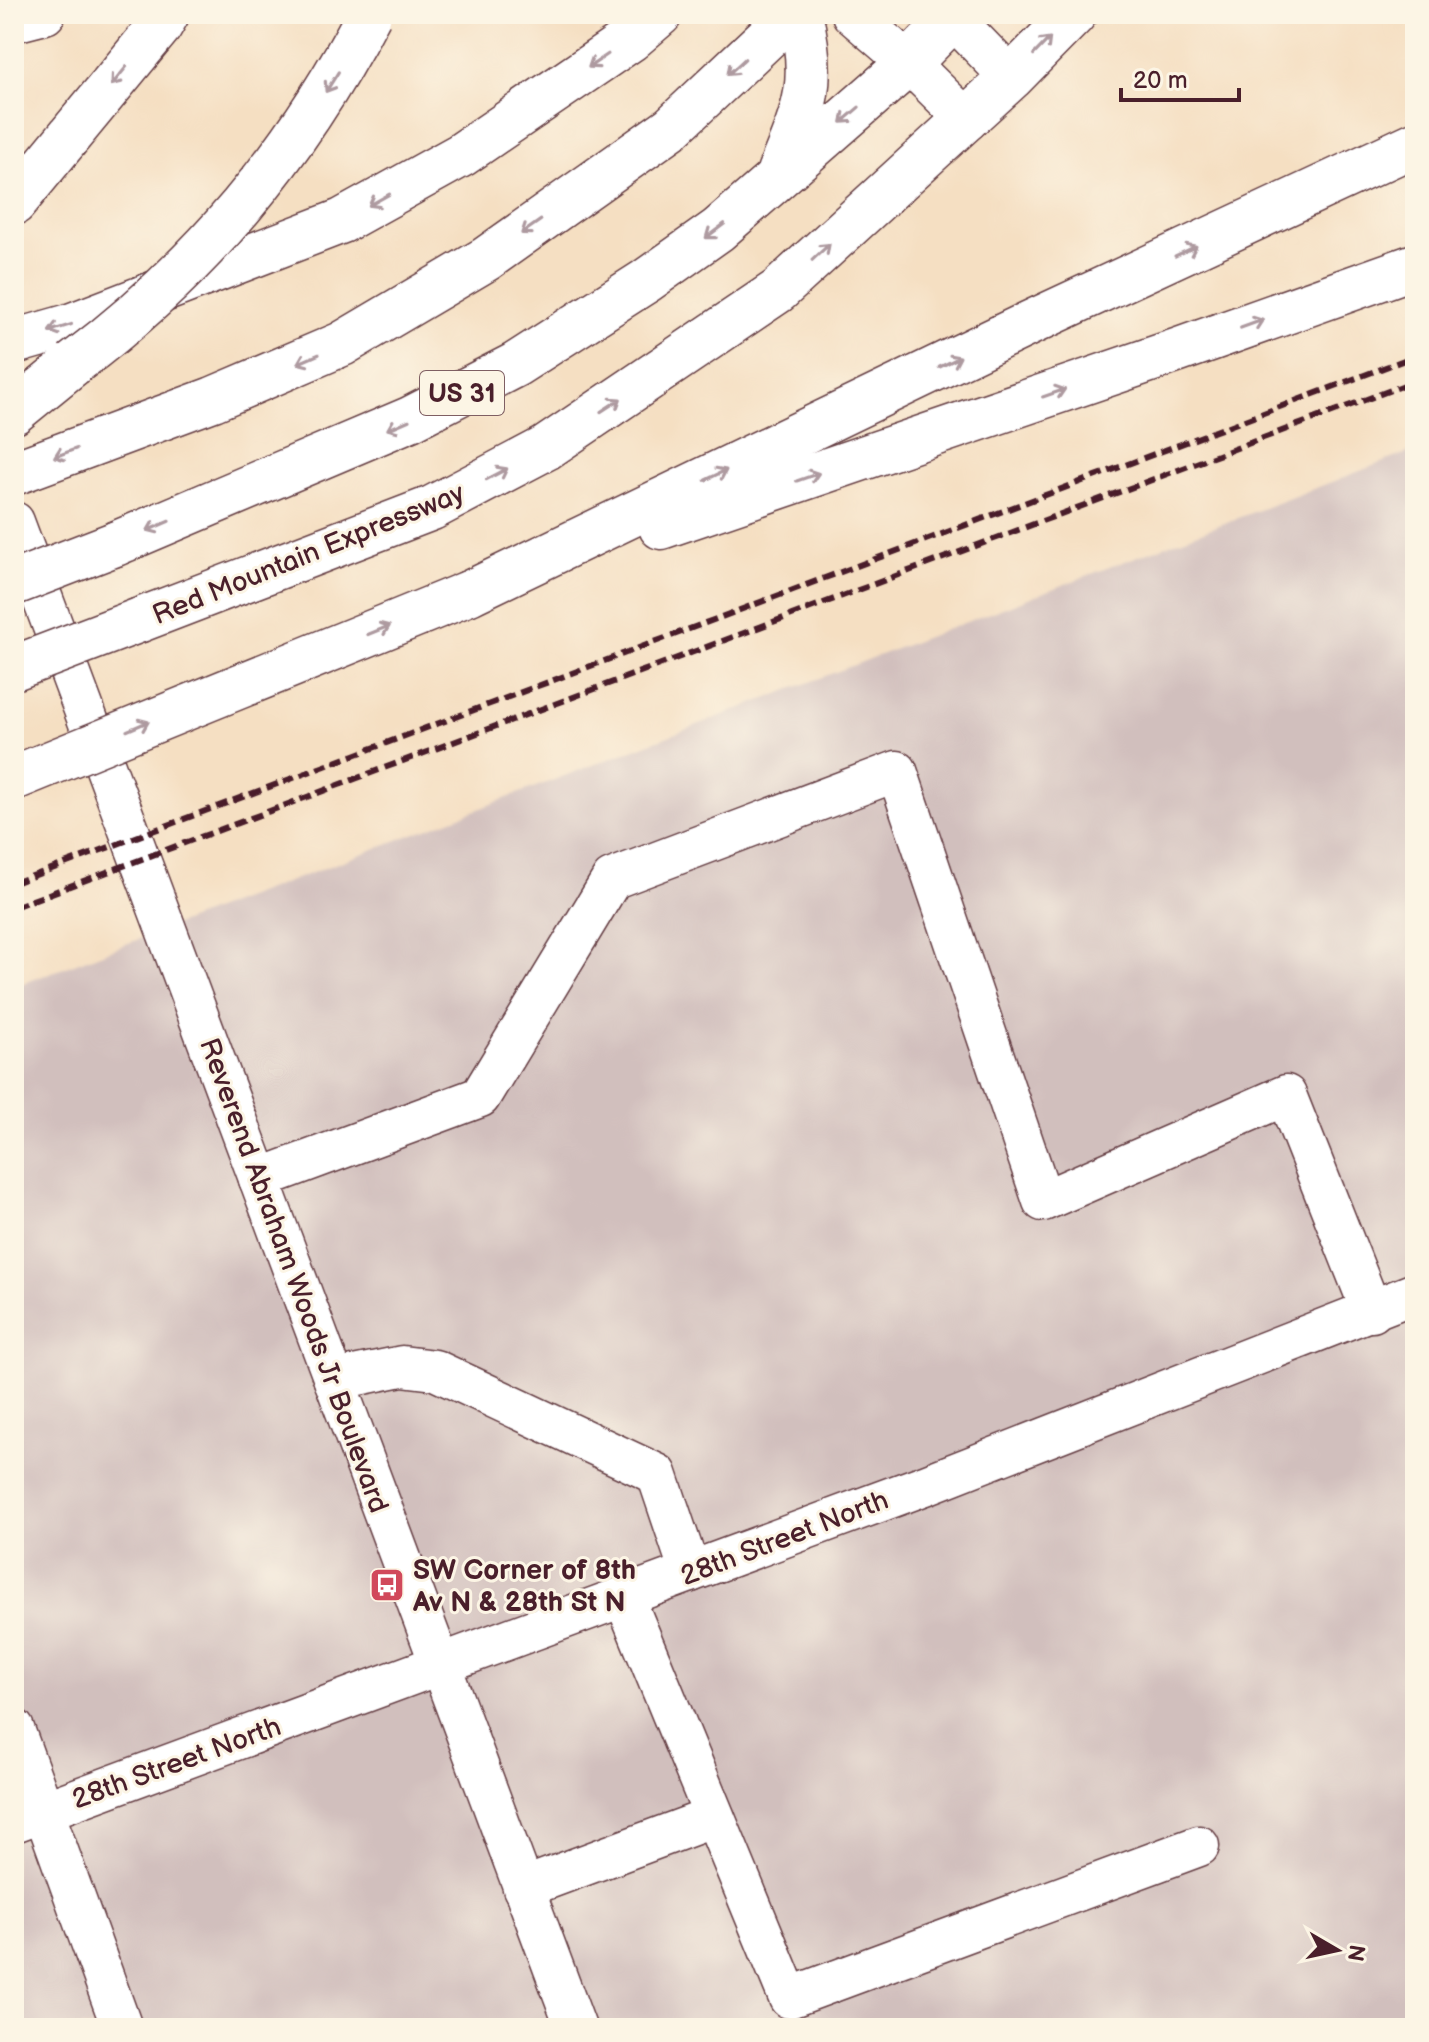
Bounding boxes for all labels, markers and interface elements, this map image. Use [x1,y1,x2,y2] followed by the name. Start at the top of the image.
[1033,36,1052,56] one-way arrow
[1121,52,1239,102] scale bar
[588,53,610,69] one-way arrow
[726,58,746,76] one-way arrow
[110,65,128,85] one-way arrow
[1133,66,1188,95] text: 20 m
[323,70,339,93] one-way arrow
[841,105,861,123] one-way arrow
[368,192,391,208] one-way arrow
[520,219,542,235] one-way arrow
[705,223,726,240] one-way arrow
[810,243,831,262] one-way arrow
[1173,243,1197,258] one-way arrow
[1239,316,1264,330] one-way arrow
[48,321,74,336] one-way arrow
[296,353,320,367] one-way arrow
[938,354,962,369] one-way arrow
[420,371,504,415] road number: US 31
[1041,385,1066,399] one-way arrow
[600,397,622,413] one-way arrow
[386,418,411,433] one-way arrow
[53,447,78,462] one-way arrow
[485,466,509,482] one-way arrow
[704,466,728,482] one-way arrow
[795,469,820,484] one-way arrow
[148,477,470,632] street label: Red Mountain Expressway
[146,519,171,534] one-way arrow
[366,622,391,636] one-way arrow
[125,718,150,733] one-way arrow
[192,1034,395,1517] street label: Reverend Abraham Woods Jr Boulevard
[676,1484,893,1593] street label: 28th Street North
[412,1554,636,1619] place label: SW Corner of 8th Av N & 28th St N
[368,1566,406,1604] bus stop icon: SW Corner of 8th Av N & 28th St N
[68,1710,285,1817] street label: 28th Street North
[1297,1910,1377,1990] north arrow
[1341,1943,1370,1963] text: N

